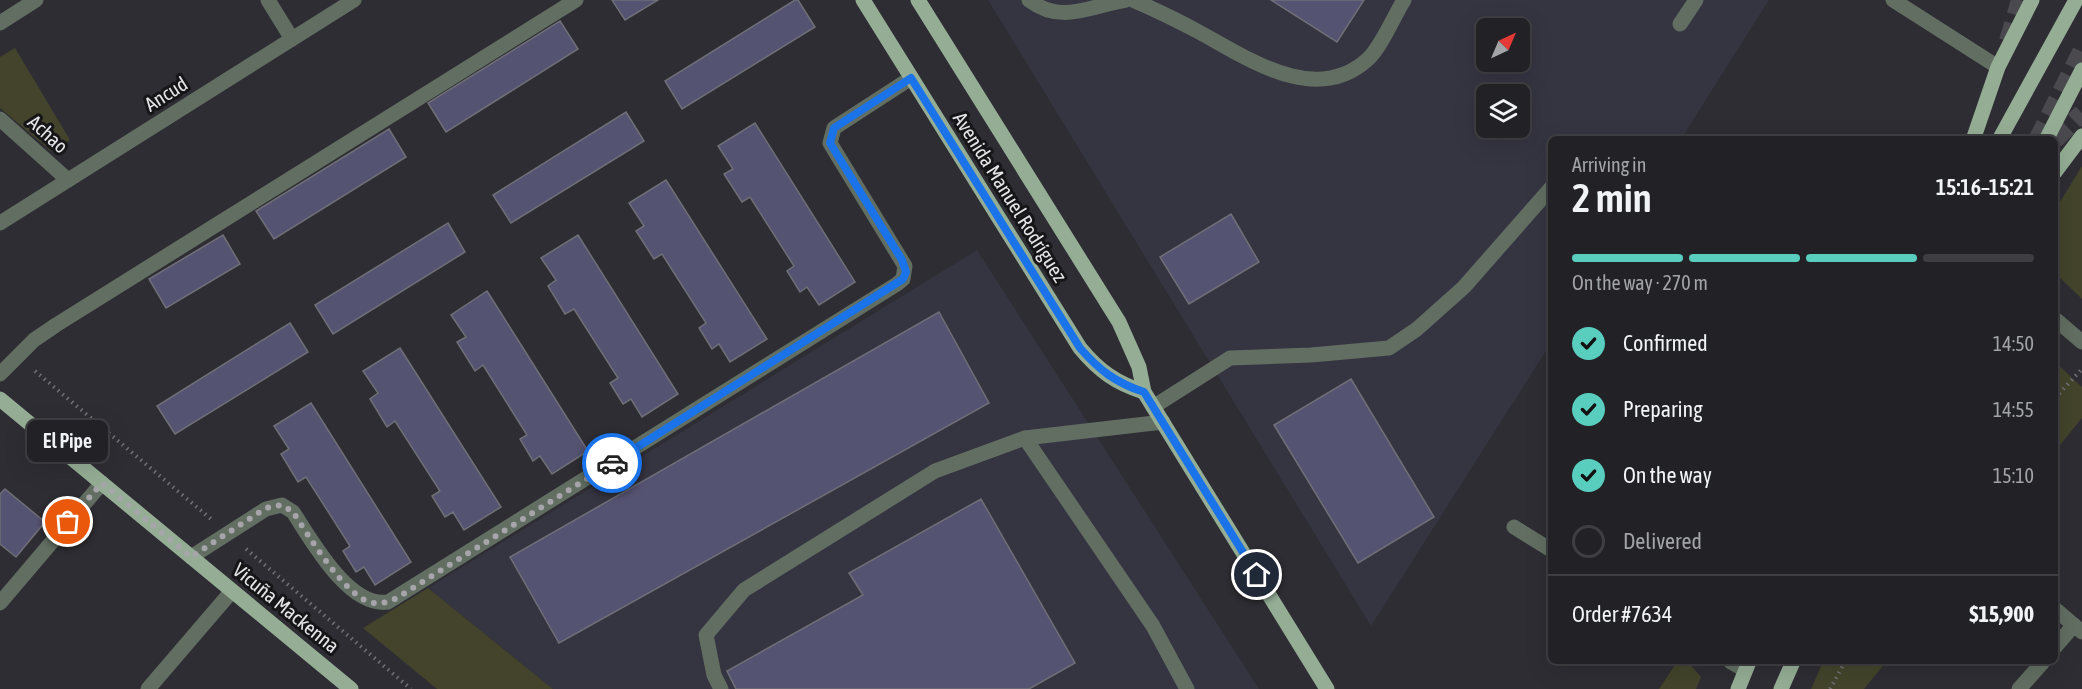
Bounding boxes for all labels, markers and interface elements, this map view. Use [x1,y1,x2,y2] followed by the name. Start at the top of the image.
[1476,18,1530,72] north arrow
[1476,18,1530,138] map controls
[140,72,191,116] street label: Ancud
[1476,84,1530,138] button: layers
[949,108,1072,286] street label: Avenida Manuel Rodríguez
[24,110,73,157] street label: Achao
[1572,153,1646,176] text: Arriving in
[1936,174,2034,200] text: 15:16–15:21
[1572,176,1652,220] text: 2 min
[1572,271,1708,294] text: On the way · 270 m
[1572,327,1605,360] icon: check
[1623,330,1708,356] text: Confirmed
[1993,332,2034,355] text: 14:50
[1572,393,1605,426] icon: check
[1623,396,1703,422] text: Preparing
[1993,398,2034,421] text: 14:55
[28,420,109,462] callout: El Pipe
[43,429,92,452] text: El Pipe
[582,433,642,493] courier
[596,447,629,480] icon: car
[1572,459,1605,492] icon: check
[1623,462,1712,488] text: On the way
[1993,464,2034,487] text: 15:10
[42,496,93,547] pin
[51,505,84,538] icon: bag
[1623,528,1702,554] text: Delivered
[1231,549,1282,600] pin
[229,558,344,657] street label: Vicuña Mackenna
[1240,558,1273,591] icon: home
[1572,601,1672,627] text: Order #7634
[1969,601,2034,627] text: $15,900

